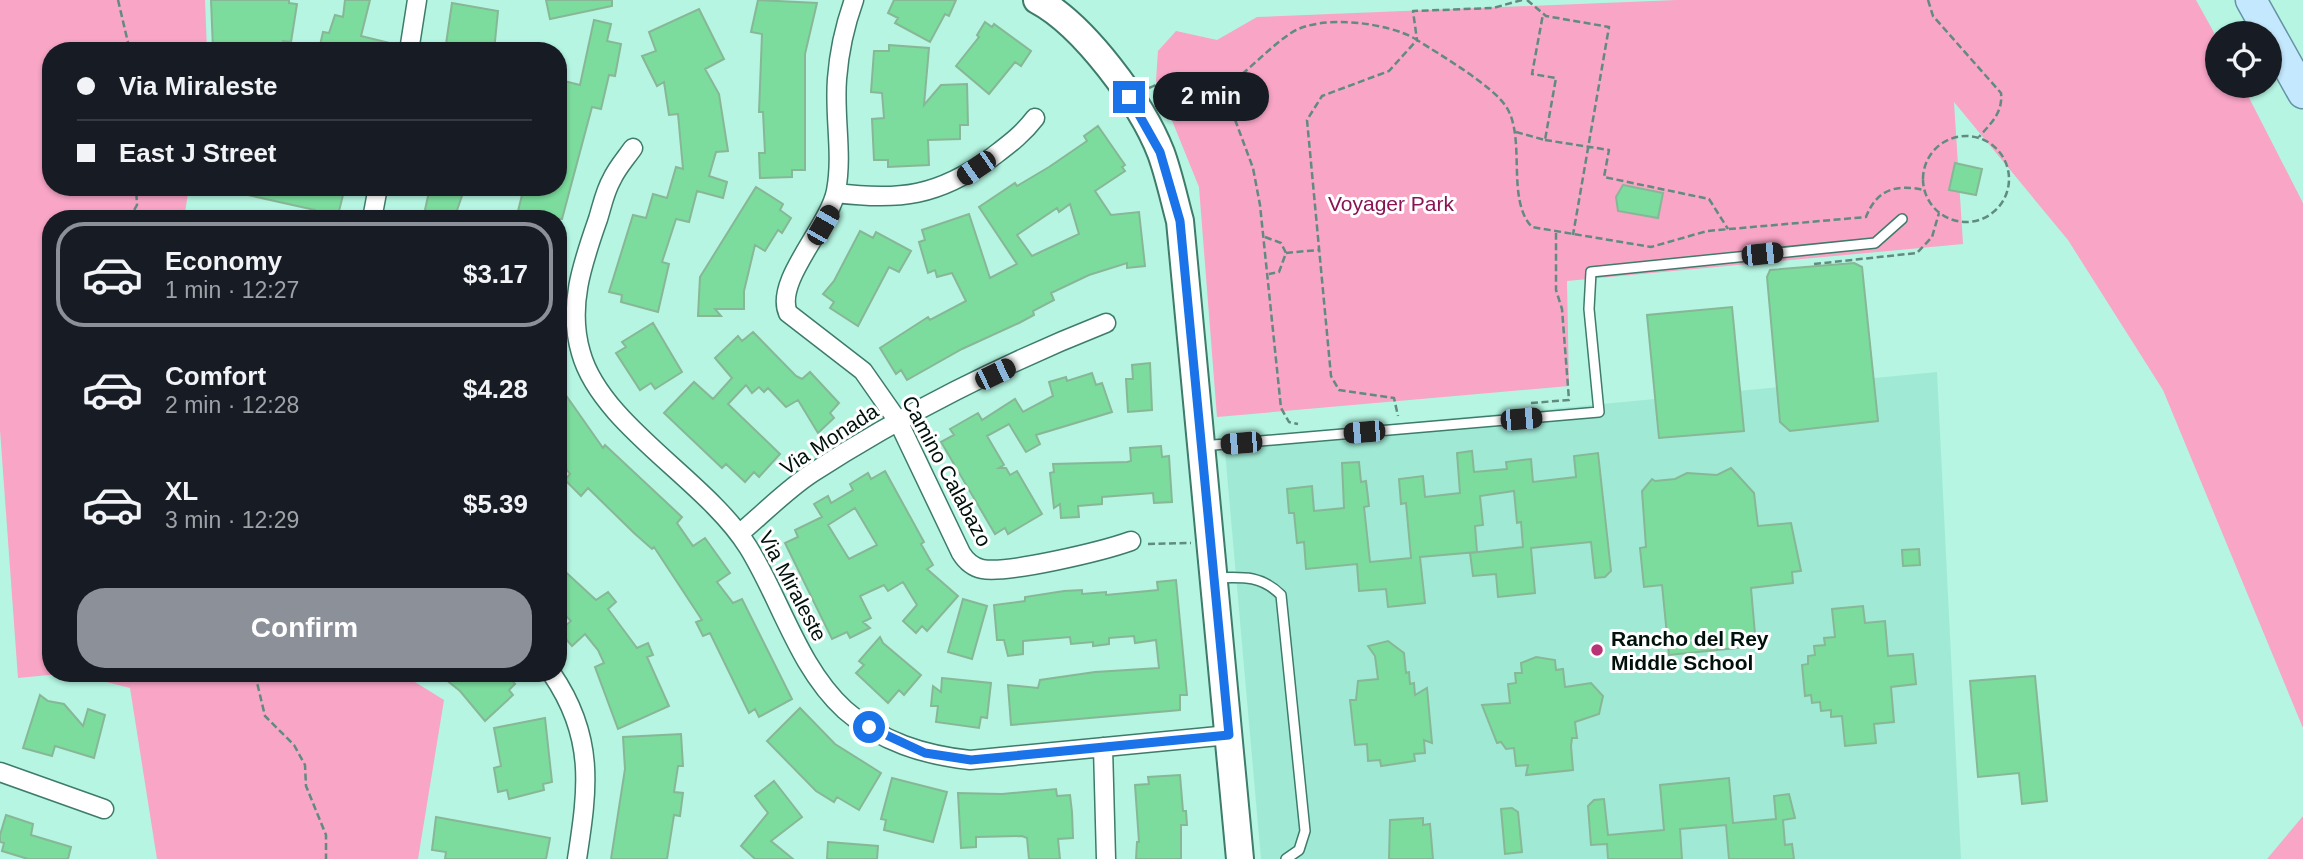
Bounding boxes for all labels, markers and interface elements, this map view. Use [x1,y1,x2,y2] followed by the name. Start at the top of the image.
[2205,21,2282,98] map controls
[2205,21,2282,98] button: locate
[119,71,278,101] text: Via Miraleste
[1154,72,1269,122] callout: 2 min
[1113,81,1145,113] route end
[1181,83,1241,109] text: 2 min
[119,138,277,168] text: East J Street
[953,147,1000,189] car
[1328,192,1455,215] park label: Voyager Park
[804,202,843,248] car
[1741,241,1784,267] car
[81,243,144,306] icon: car
[165,246,282,276] text: Economy
[463,259,528,289] text: $3.17
[165,277,299,303] text: 1 min · 12:27
[972,355,1019,393] car
[81,358,144,421] icon: car
[165,361,266,391] text: Comfort
[463,374,528,404] text: $4.28
[165,392,299,418] text: 2 min · 12:28
[898,392,996,550] street label: Camino Calabazo
[776,399,882,479] street label: Via Monada
[1500,407,1543,431] car
[1343,420,1386,444] car
[1220,431,1263,455] car
[81,473,144,536] icon: car
[165,476,198,506] text: XL
[463,489,528,519] text: $5.39
[165,507,299,533] text: 3 min · 12:29
[754,527,832,645] street label: Via Miraleste
[77,588,532,668] button: Confirm
[1611,627,1769,674] place label: Rancho del Rey Middle School
[1589,642,1605,658] marker: Rancho del Rey Middle School
[853,711,885,743] route start

